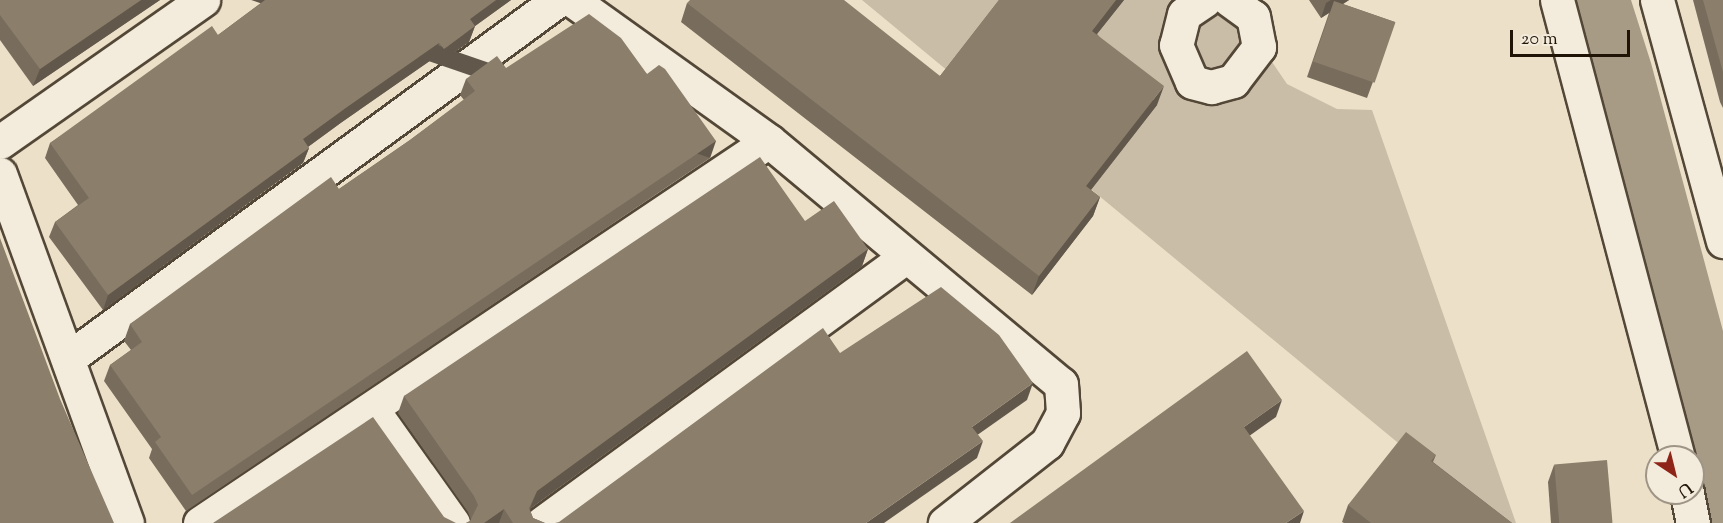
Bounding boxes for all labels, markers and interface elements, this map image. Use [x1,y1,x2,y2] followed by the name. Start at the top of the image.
[1513,18,1633,56] scale bar
[1521,27,1558,53] text: 20 m
[1645,445,1705,505] north arrow
[1673,475,1696,502] text: U

